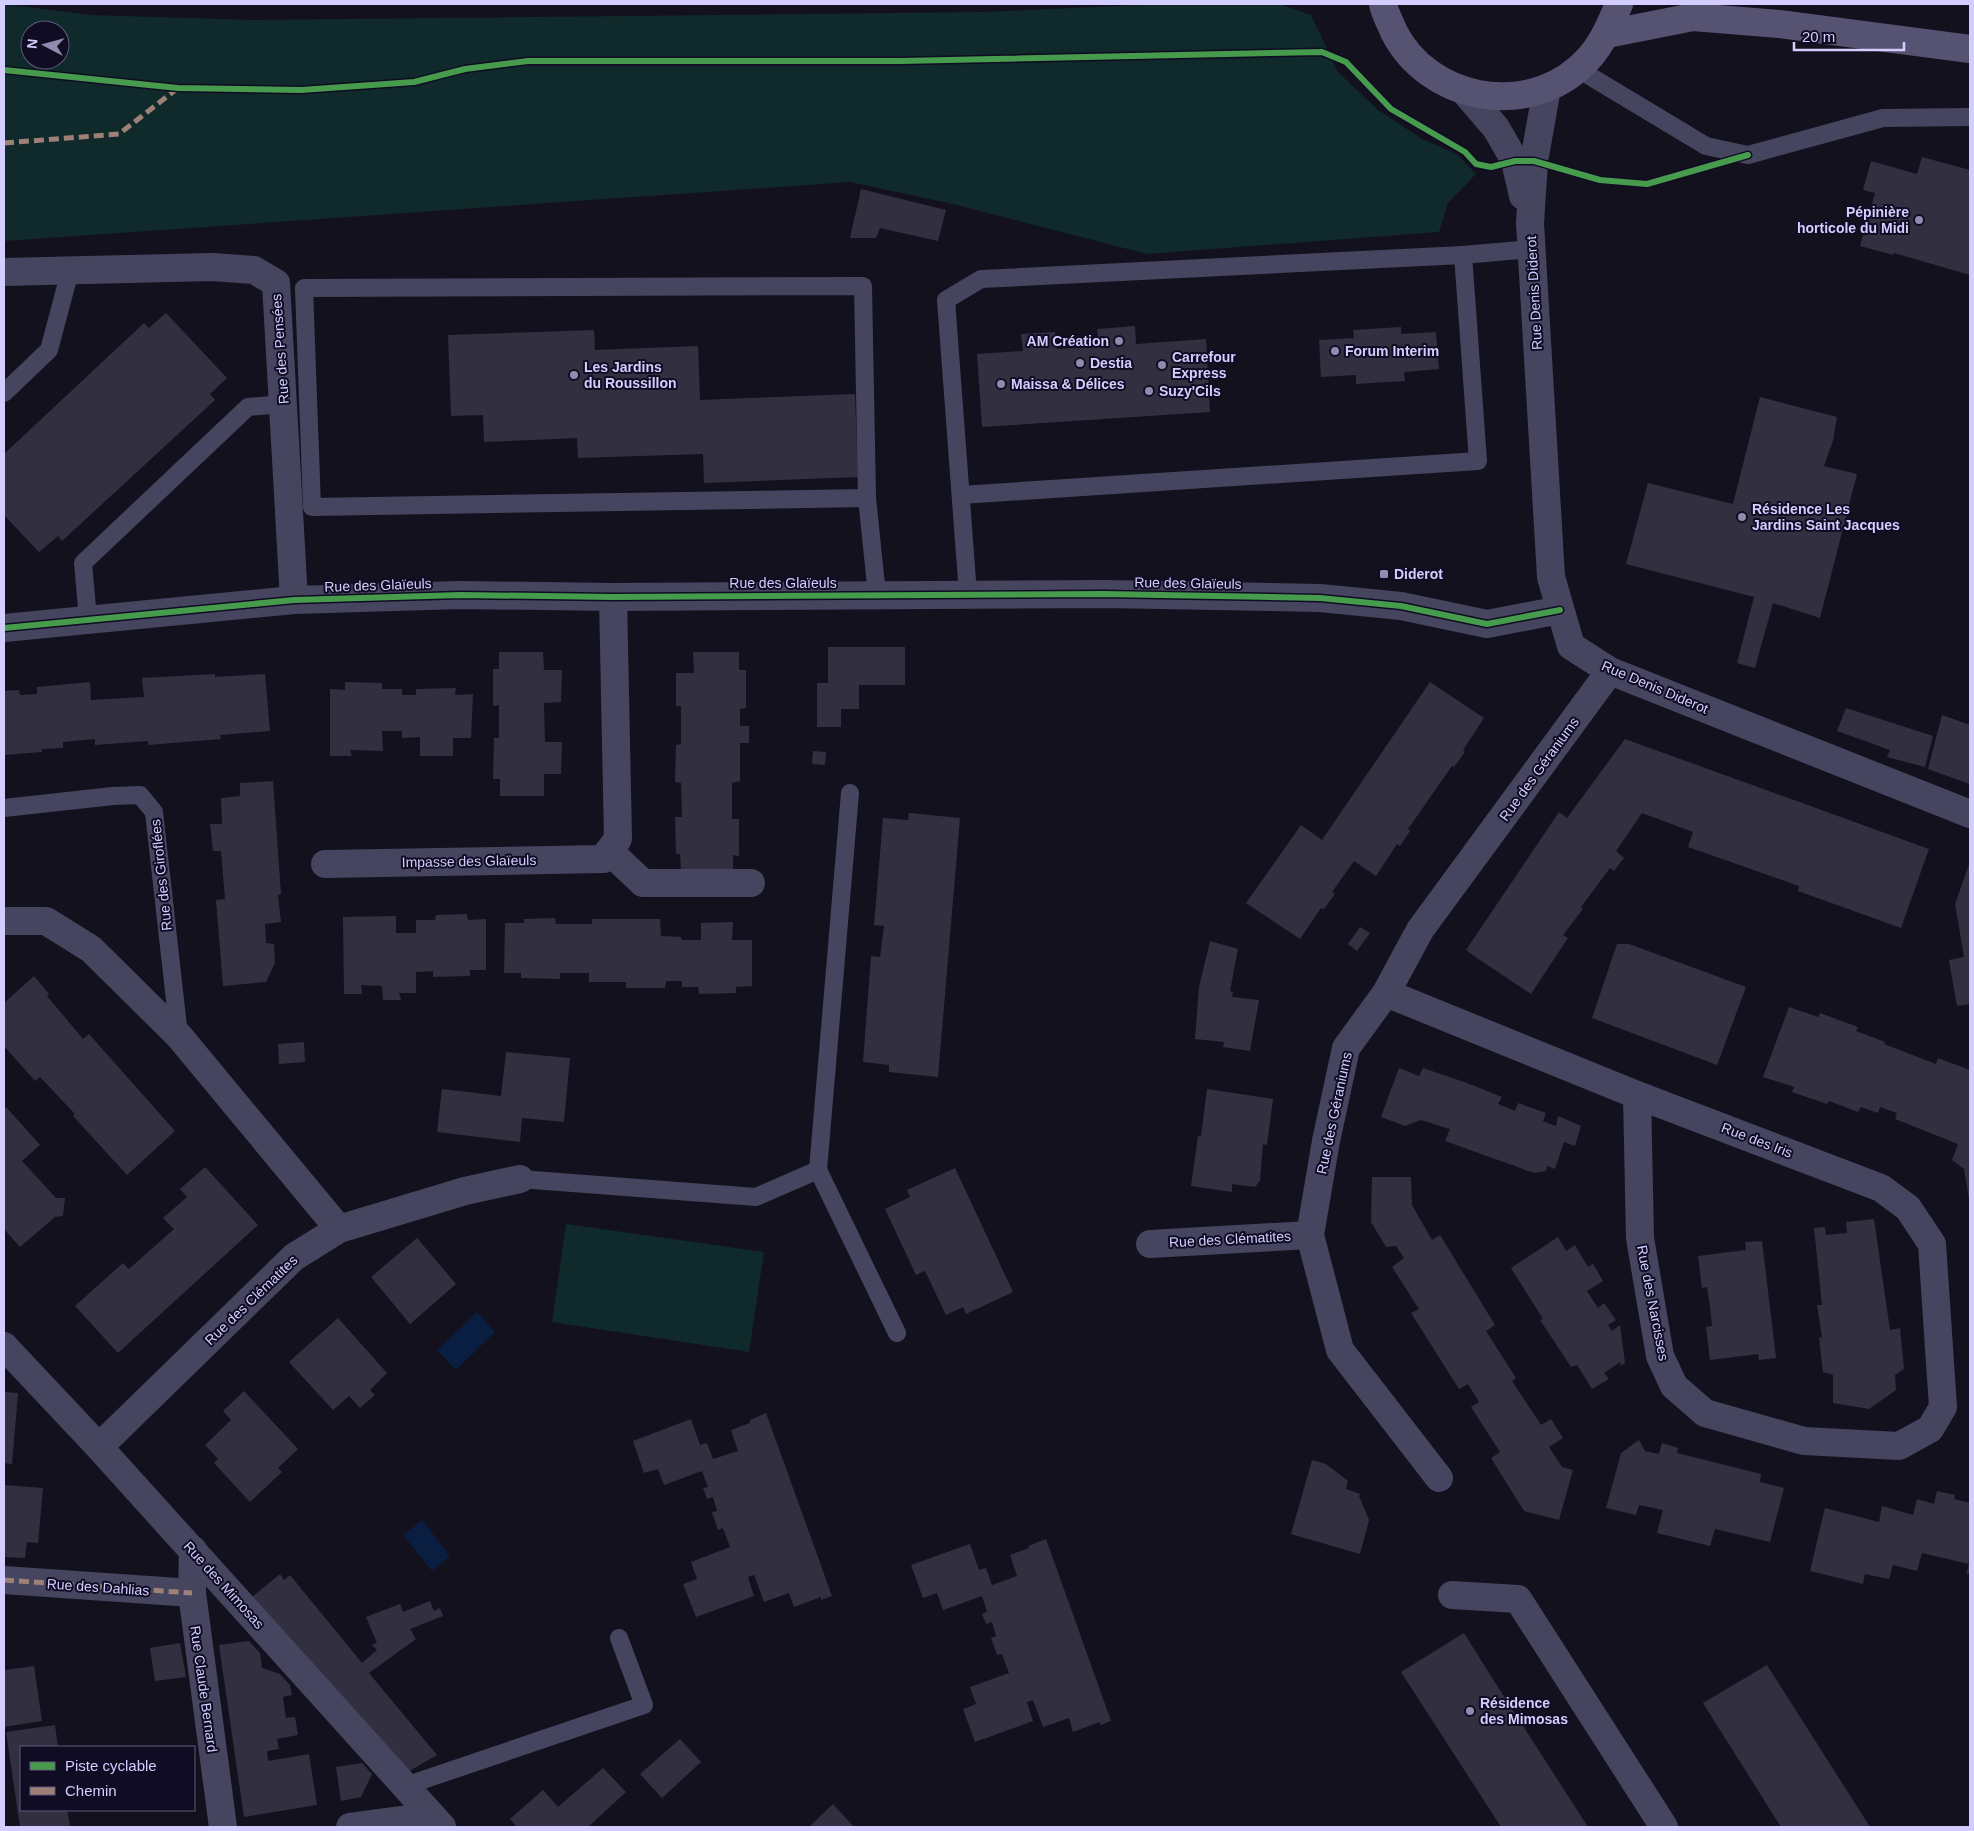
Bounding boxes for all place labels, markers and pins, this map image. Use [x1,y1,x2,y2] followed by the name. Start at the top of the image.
[1797,204,1909,236] place label: Pépinière horticole du Midi
[1913,214,1925,226] marker: Pépinière horticole du Midi
[1027,333,1109,349] place label: AM Création
[1113,335,1125,347] marker: AM Création
[1345,343,1439,359] place label: Forum Interim
[1329,345,1341,357] marker: Forum Interim
[1172,349,1236,381] place label: Carrefour Express
[1090,355,1132,371] place label: Destia
[1074,357,1086,369] marker: Destia
[584,359,677,391] place label: Les Jardins du Roussillon
[1156,359,1168,371] marker: Carrefour Express
[568,369,580,381] marker: Les Jardins du Roussillon
[1011,376,1125,392] place label: Maissa & Délices
[995,378,1007,390] marker: Maissa & Délices
[1159,383,1221,399] place label: Suzy'Cils
[1143,385,1155,397] marker: Suzy'Cils
[1752,501,1900,533] place label: Résidence Les Jardins Saint Jacques
[1736,511,1748,523] marker: Résidence Les Jardins Saint Jacques
[1394,566,1443,582] place label: Diderot
[1378,568,1390,580] marker: Diderot
[1480,1695,1568,1727] place label: Résidence des Mimosas
[1464,1705,1476,1717] marker: Résidence des Mimosas

